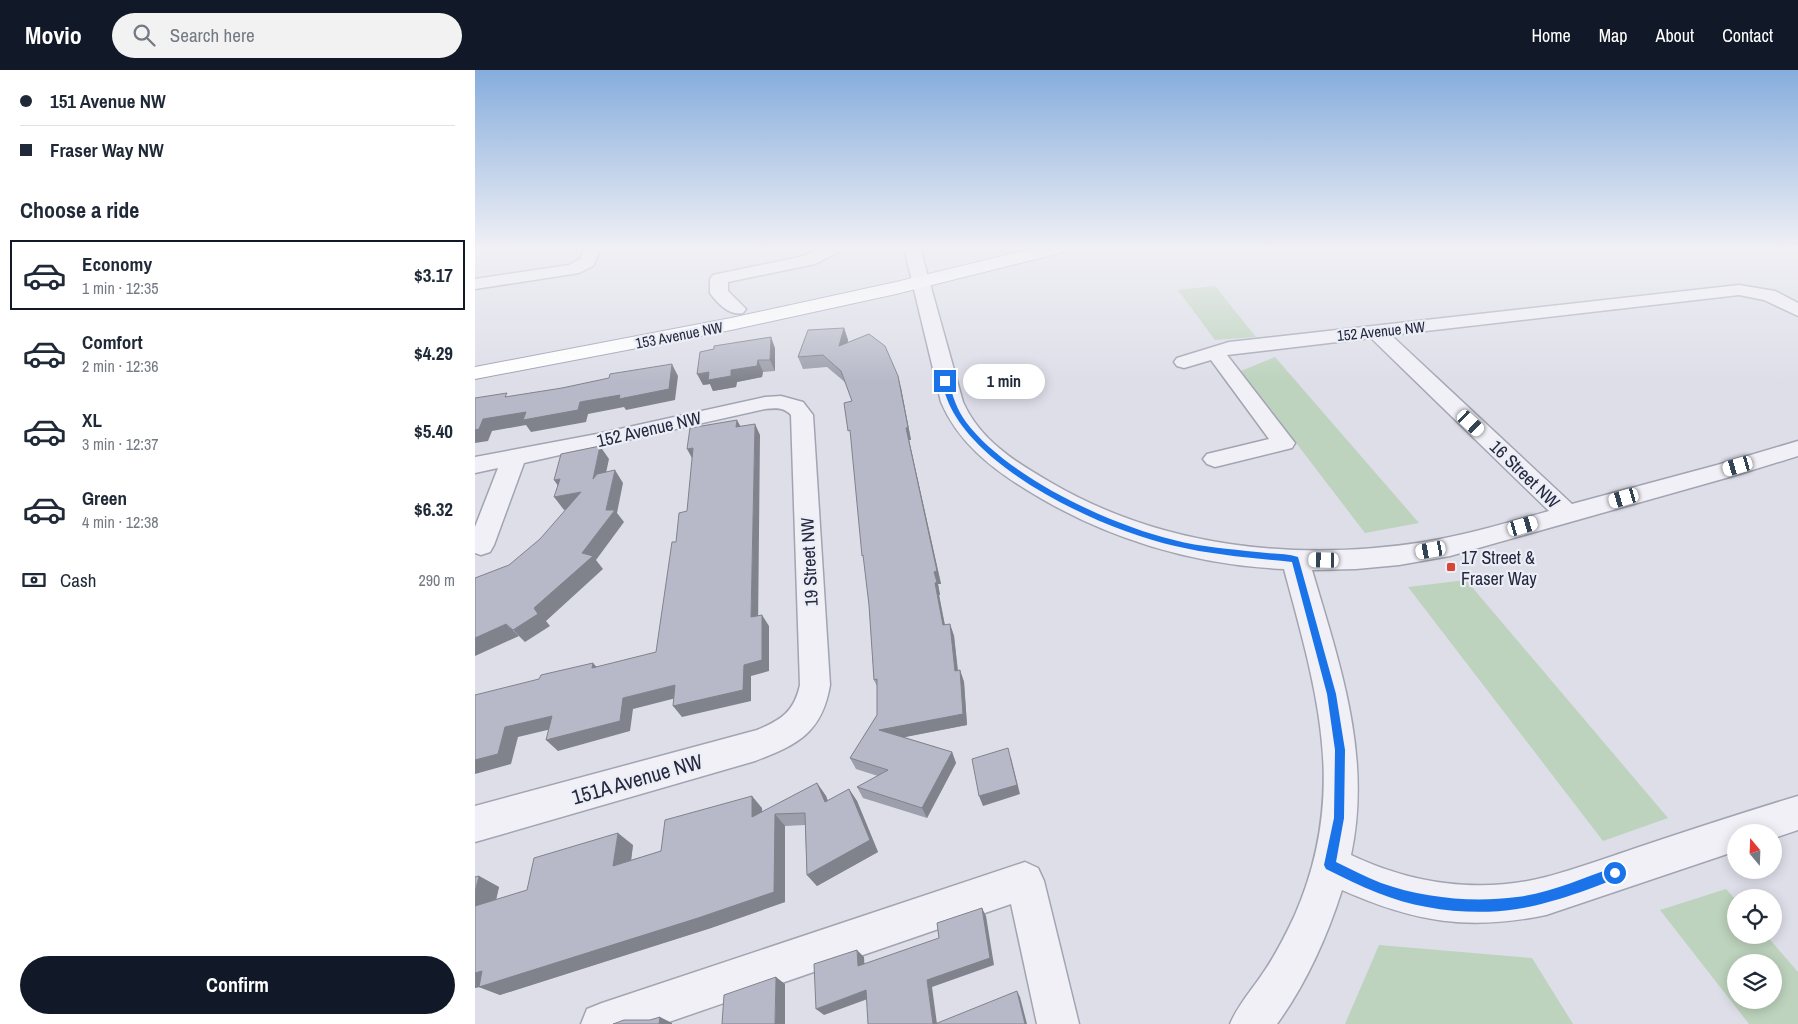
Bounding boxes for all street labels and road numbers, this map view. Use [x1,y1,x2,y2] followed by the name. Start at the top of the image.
[633,316,725,354] street label: 153 Avenue NW
[1336,316,1427,346] street label: 152 Avenue NW
[594,405,704,453] street label: 152 Avenue NW
[1484,434,1566,514] street label: 16 Street NW
[794,517,824,607] street label: 19 Street NW
[568,746,706,812] street label: 151A Avenue NW

